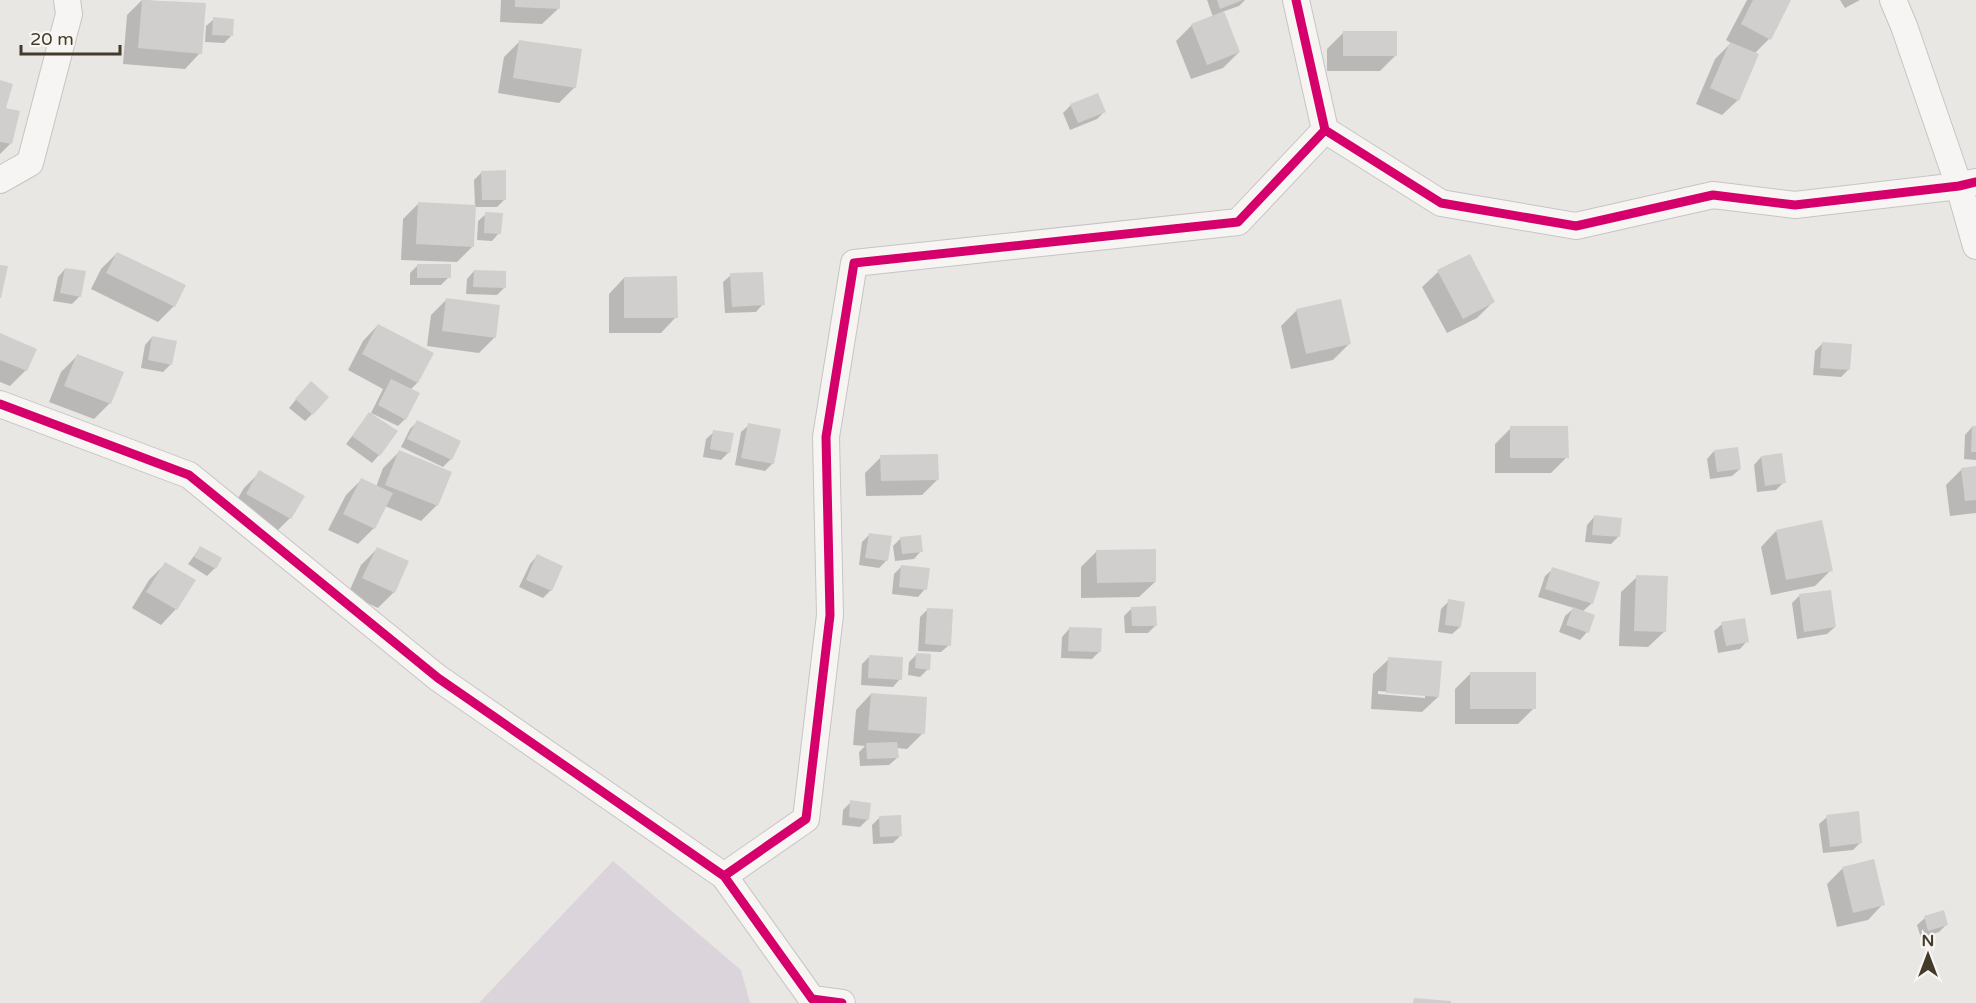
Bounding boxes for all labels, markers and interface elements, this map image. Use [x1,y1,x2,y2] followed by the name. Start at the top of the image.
[21,18,120,56] scale bar
[30,28,74,50] text: 20 m
[1898,925,1958,985] north arrow
[1922,931,1934,951] text: N

